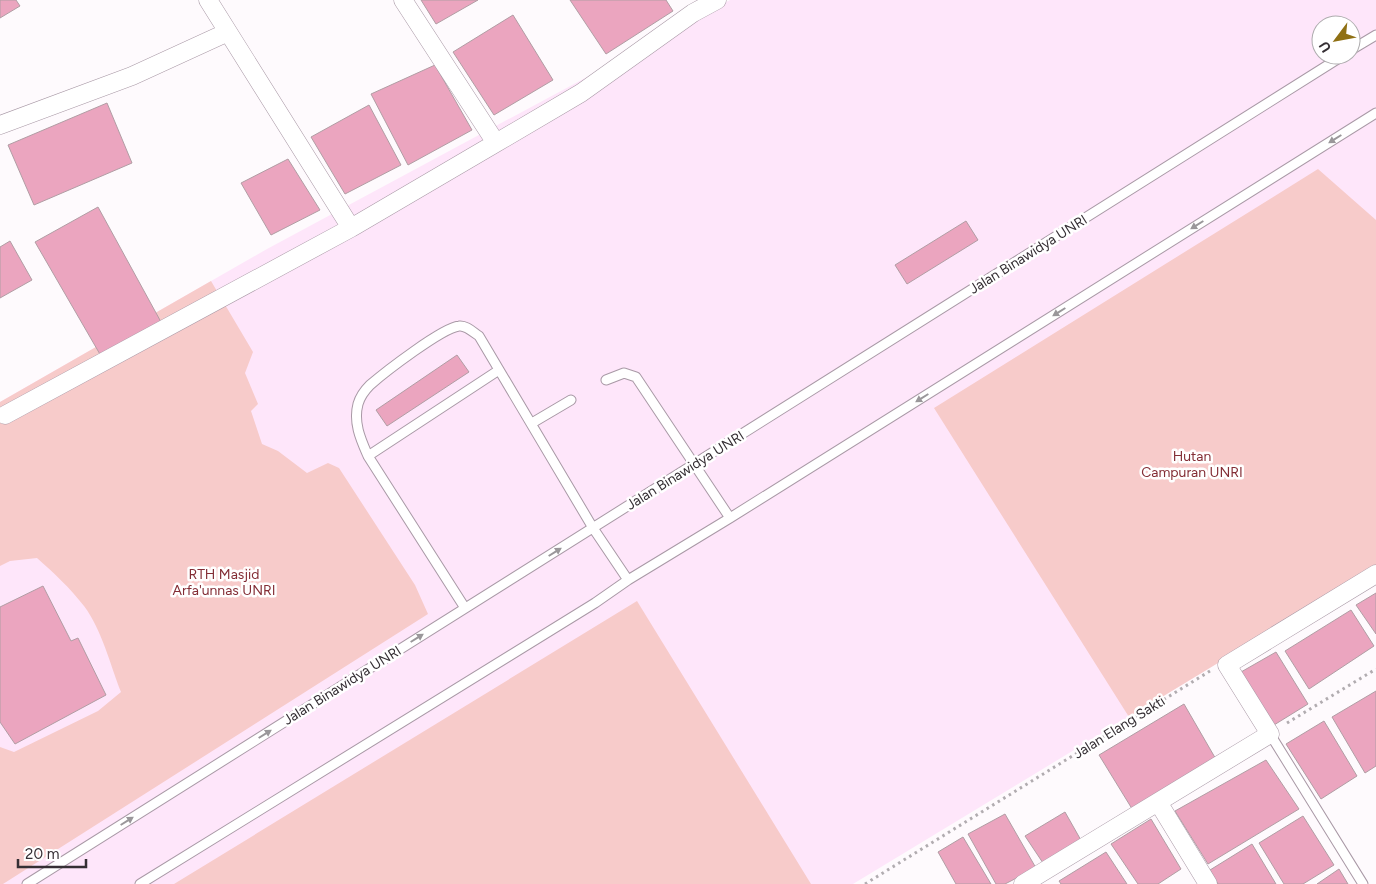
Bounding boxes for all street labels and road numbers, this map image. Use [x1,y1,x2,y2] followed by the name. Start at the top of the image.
[966,211,1090,298] street label: Jalan Binawidya UNRI
[623,427,747,514] street label: Jalan Binawidya UNRI
[280,642,404,729] street label: Jalan Binawidya UNRI
[1070,692,1168,762] street label: Jalan Elang Sakti

